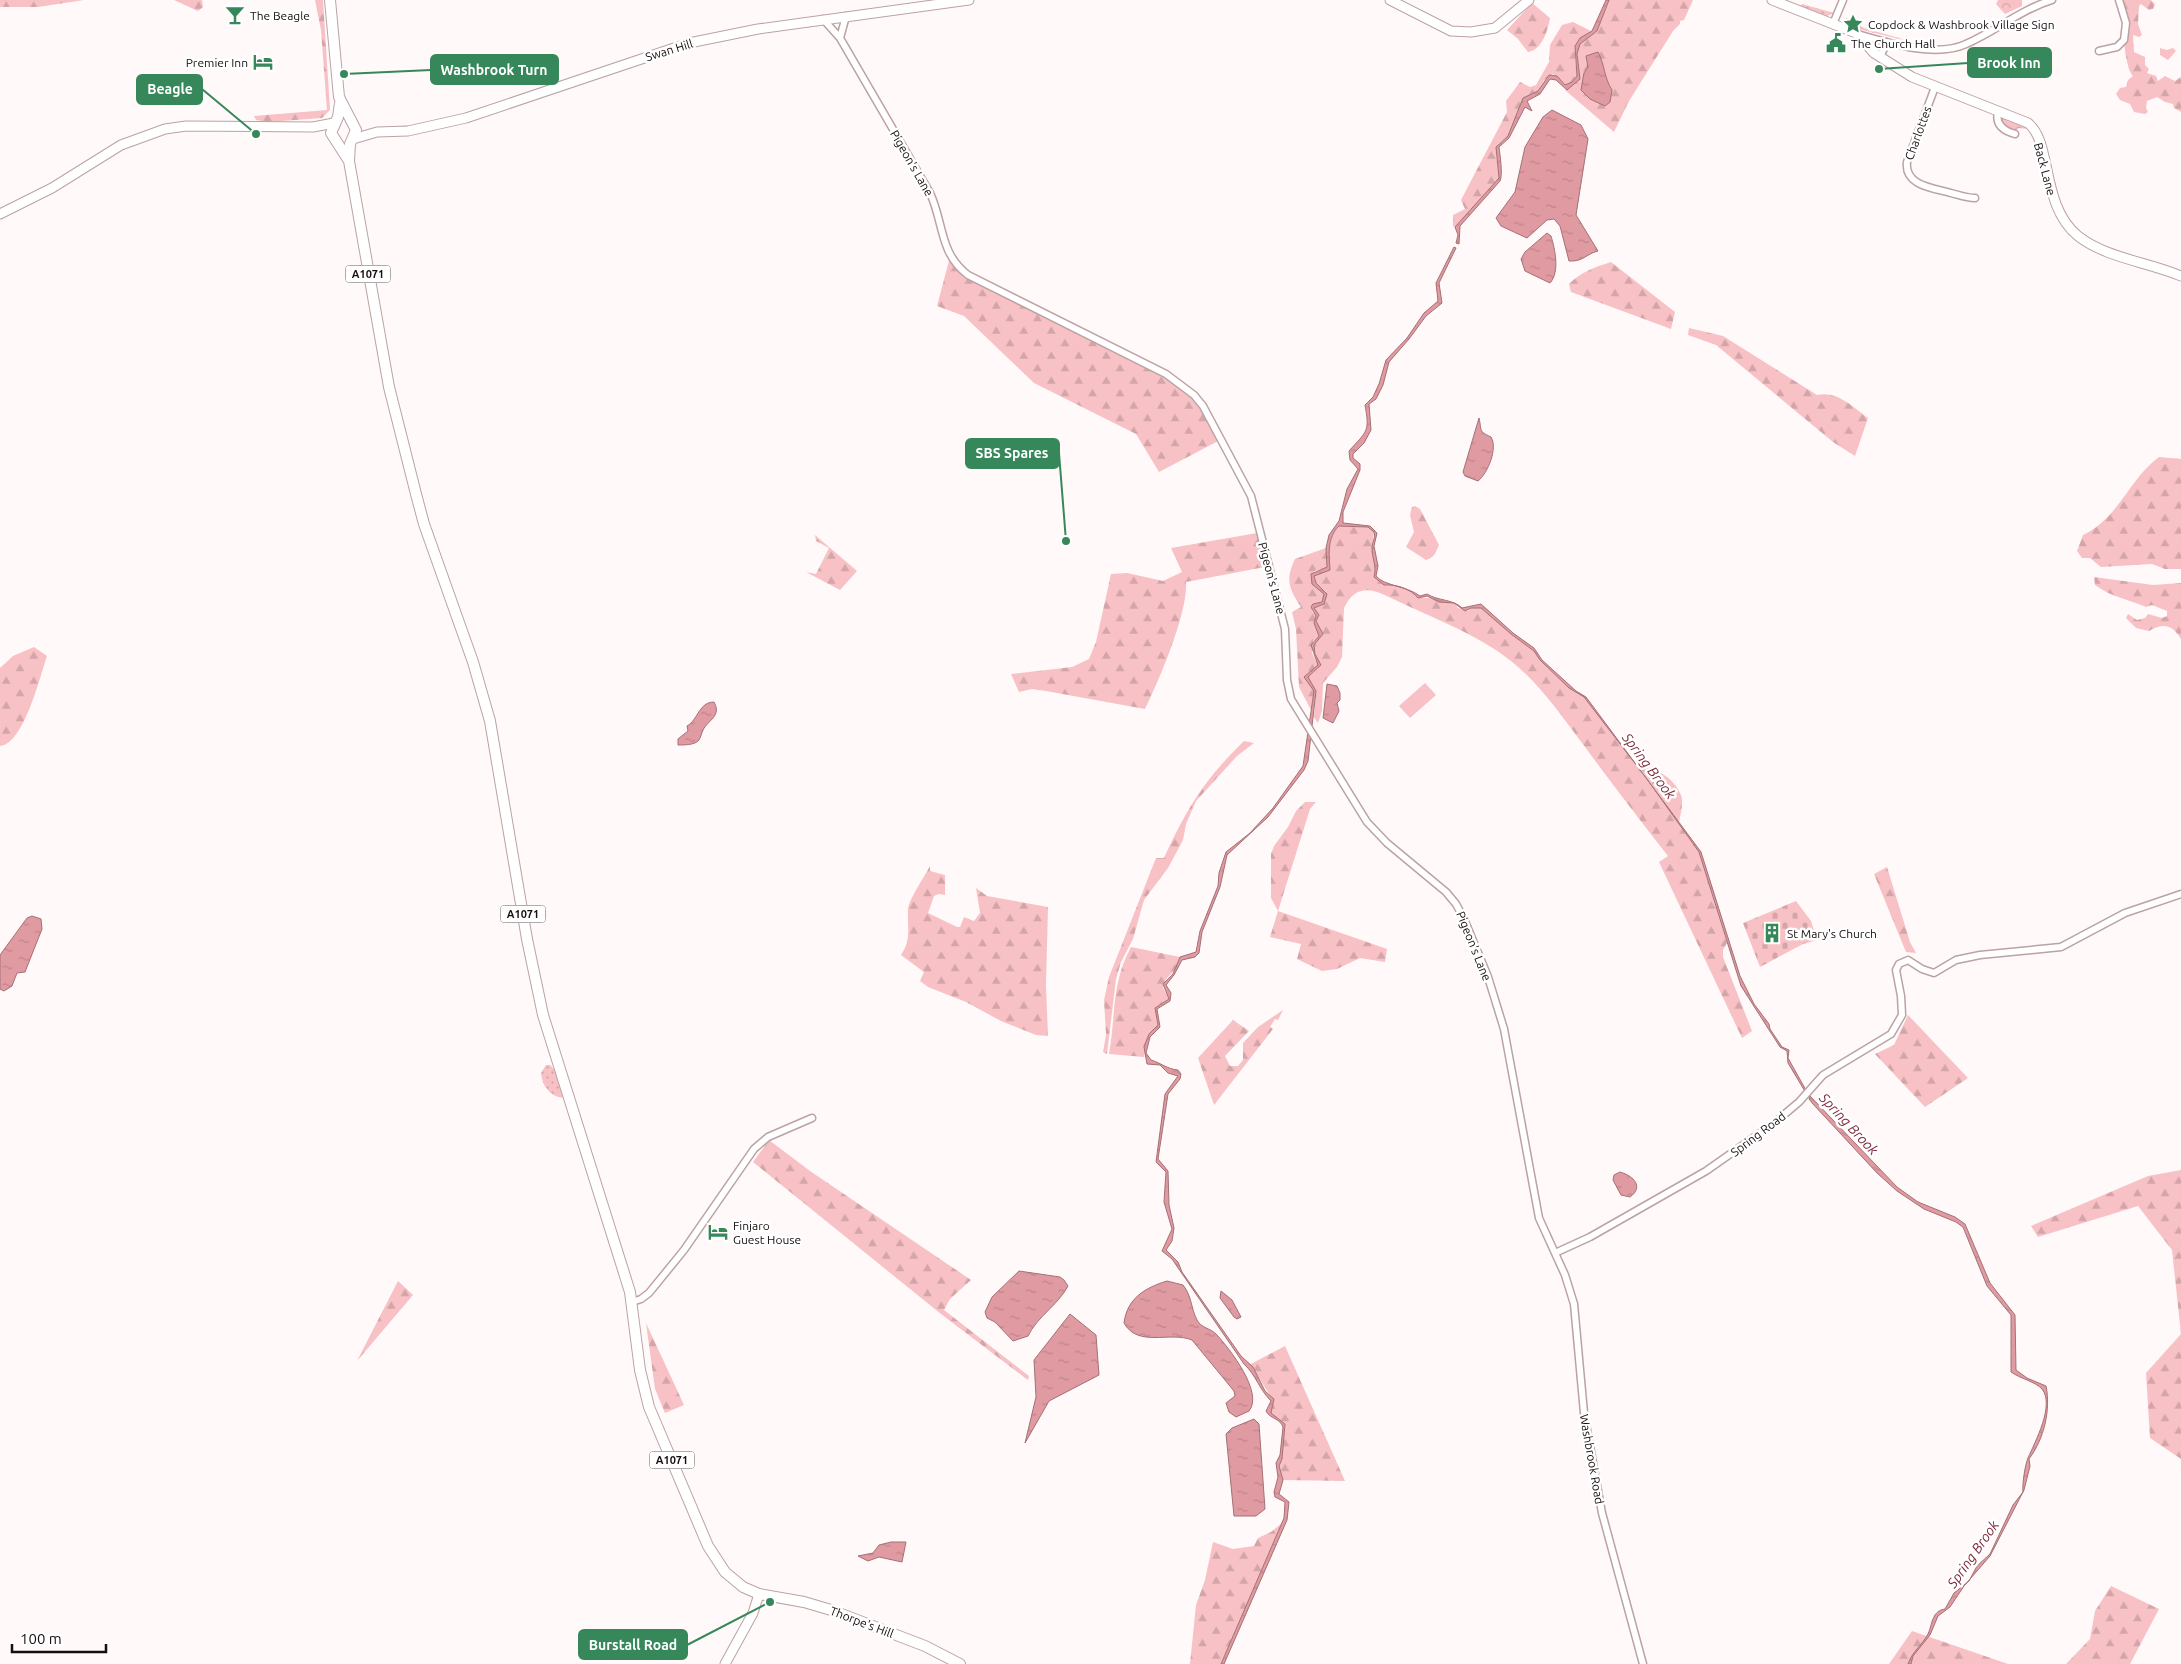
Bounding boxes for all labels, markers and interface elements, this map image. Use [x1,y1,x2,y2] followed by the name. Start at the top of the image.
[224,4,246,26] bar icon: The Beagle
[250,9,310,22] place label: The Beagle
[1842,13,1864,35] place icon: Copdock & Washbrook Village Sign
[1868,18,2055,31] place label: Copdock & Washbrook Village Sign
[1825,32,1847,54] public building icon: The Church Hall
[644,37,694,63] street label: Swan Hill
[1851,37,1936,50] place label: The Church Hall
[1968,48,2051,77] callout: Brook Inn
[252,51,274,73] hotel icon: Premier Inn
[431,55,558,84] callout: Washbrook Turn
[1977,55,2041,71] text: Brook Inn
[186,56,248,69] place label: Premier Inn
[441,62,548,78] text: Washbrook Turn
[137,75,202,104] callout: Beagle
[147,81,193,97] text: Beagle
[1902,104,1934,162] street label: Charlottes
[888,128,936,198] street label: Pigeon's Lane
[2032,141,2058,197] street label: Back Lane
[346,266,390,282] road number: A1071
[966,439,1059,468] callout: SBS Spares
[976,445,1049,461] text: SBS Spares
[1256,541,1288,615] street label: Pigeon's Lane
[1618,729,1679,803] water label: Spring Brook
[500,906,546,922] road number: A1071
[1454,909,1494,983] street label: Pigeon's Lane
[1761,922,1783,944] building icon: St Mary's Church
[1787,927,1877,940] place label: St Mary's Church
[1816,1089,1882,1159] water label: Spring Brook
[1728,1109,1788,1159] street label: Spring Road
[733,1219,801,1246] place label: Finjaro Guest House
[707,1221,729,1243] hotel icon: Finjaro Guest House
[1578,1413,1606,1505] street label: Washbrook Road
[650,1452,694,1468] road number: A1071
[1943,1517,2002,1592] water label: Spring Brook
[828,1604,896,1640] street label: Thorpe's Hill
[12,1622,106,1654] scale bar
[20,1630,62,1647] text: 100 m
[579,1630,687,1659] callout: Burstall Road
[589,1637,677,1653] text: Burstall Road

